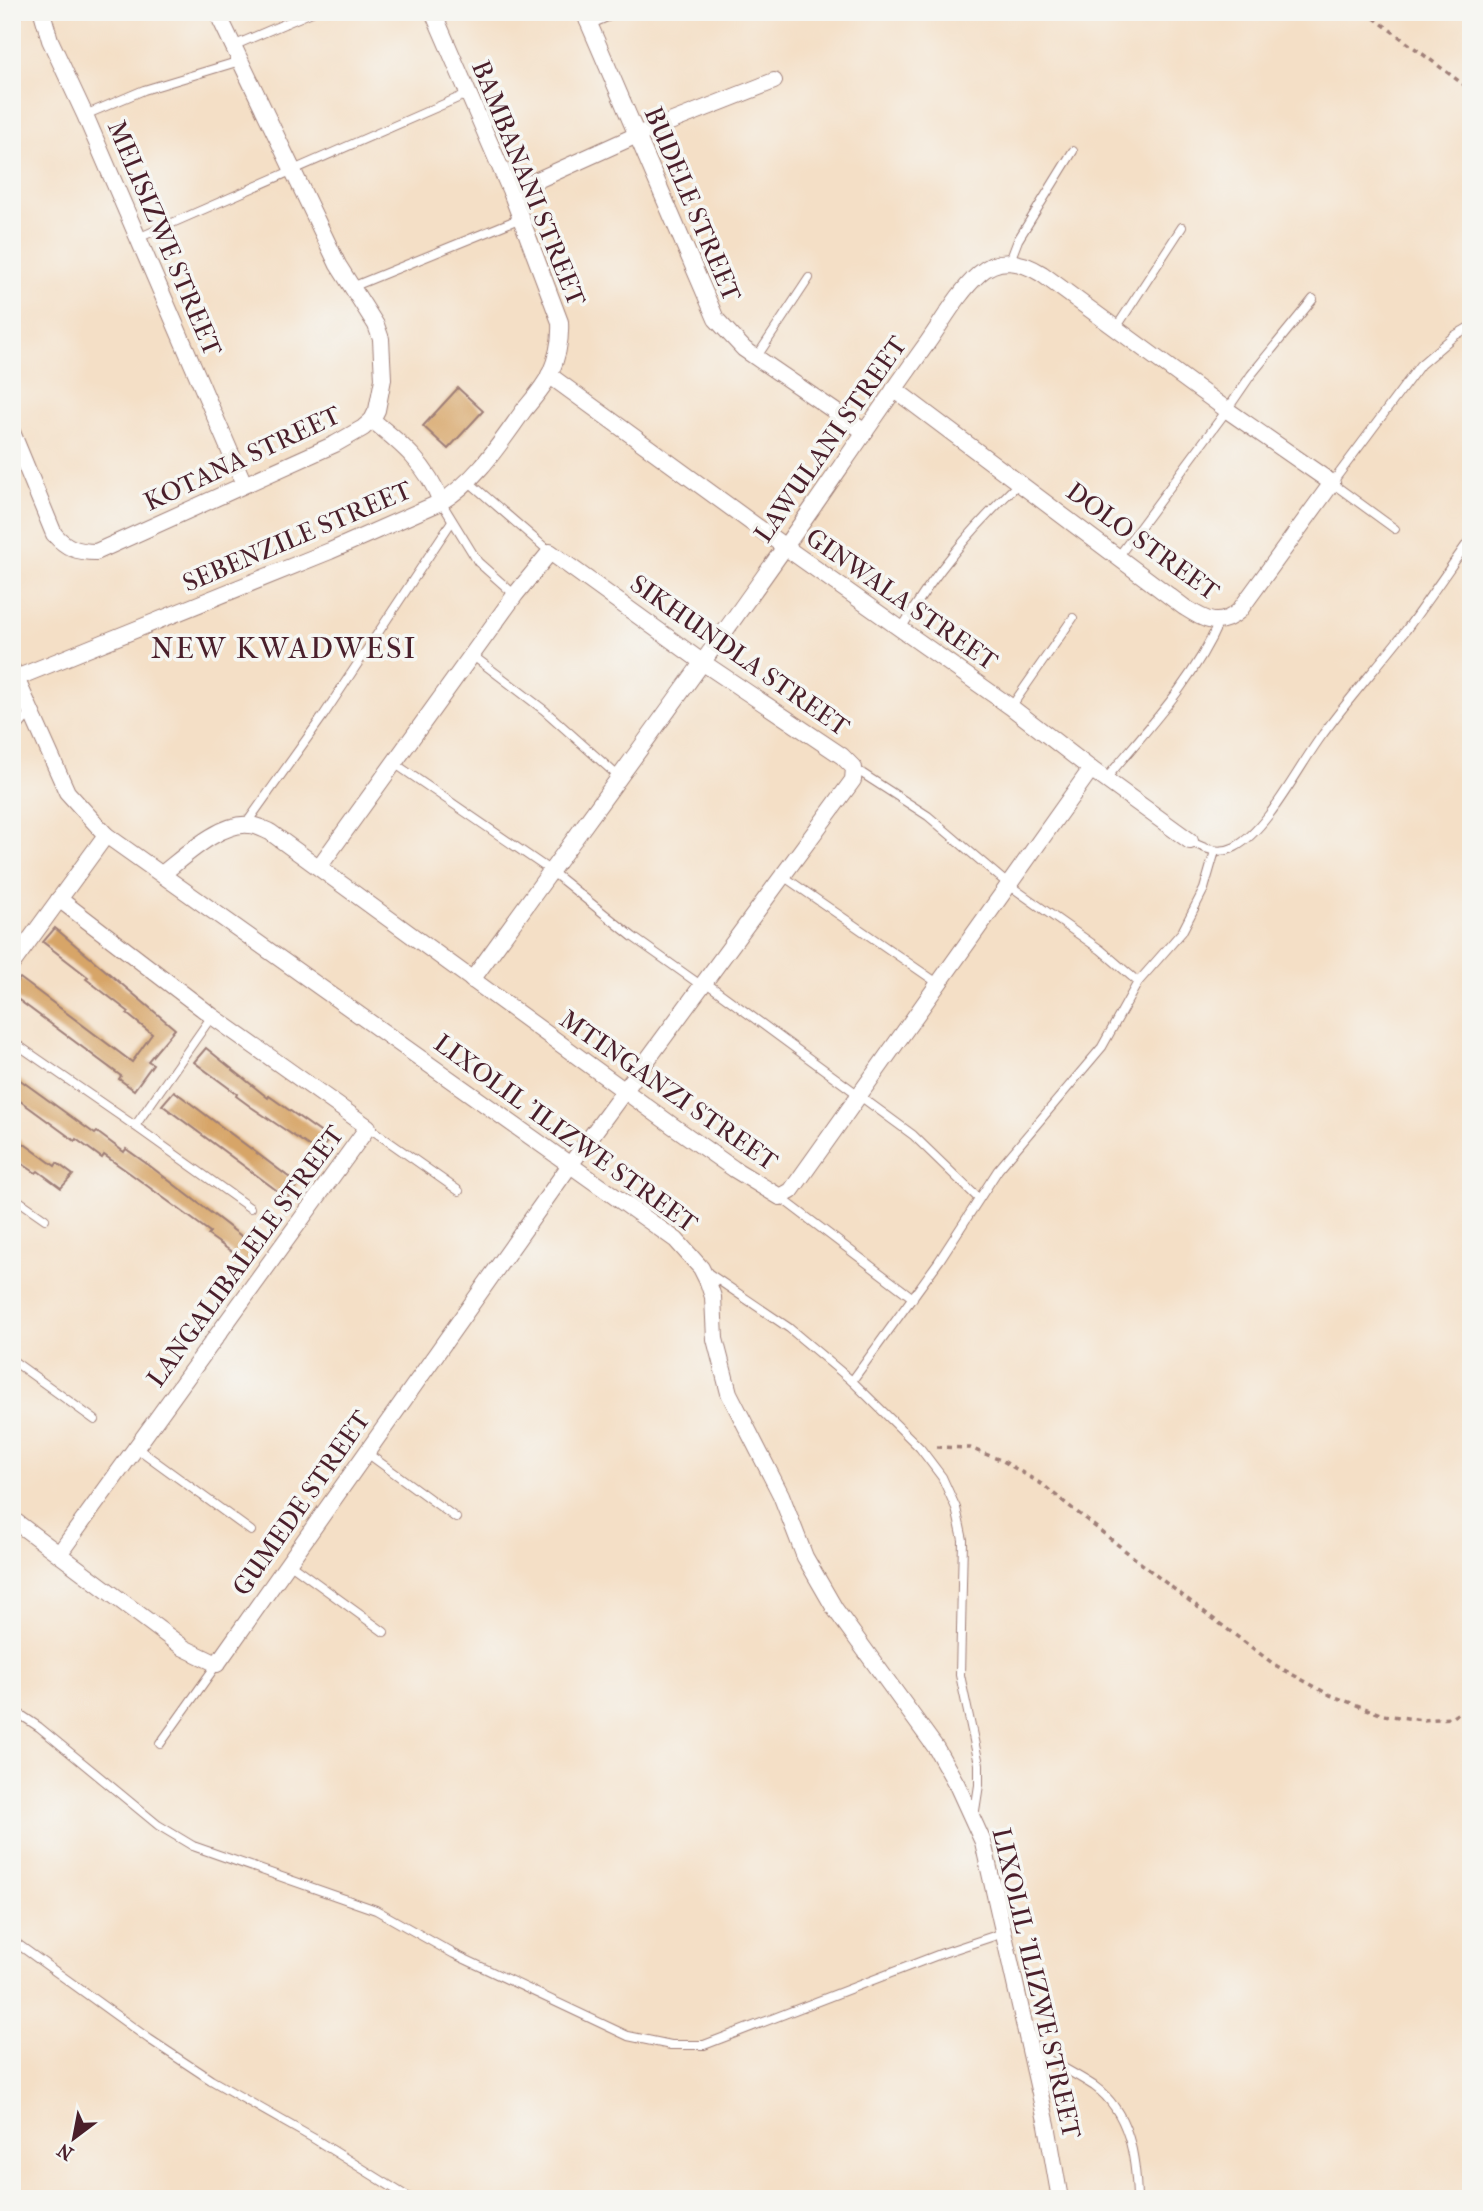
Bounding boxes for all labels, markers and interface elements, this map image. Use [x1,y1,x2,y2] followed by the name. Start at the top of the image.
[465,56,592,311] street label: BAMBANANI STREET
[638,102,748,307] street label: BUDELE STREET
[101,116,228,361] street label: MELISIZWE STREET
[748,330,913,548] street label: LAWULANI STREET
[139,399,346,517] street label: KOTANA STREET
[178,474,417,599] street label: SEBENZILE STREET
[1060,476,1225,607] street label: DOLO STREET
[800,522,1004,677] street label: GINWALA STREET
[624,568,856,743] street label: SIKHUNDLA STREET
[151,631,417,666] district label: NEW KWADWESI
[554,1004,784,1177] street label: MTINGANZI STREET
[428,1027,704,1240] street label: LIXOLIL 'ILIZWE STREET
[140,1119,351,1393] street label: LANGALIBALELE STREET
[226,1405,377,1602] street label: GUMEDE STREET
[986,1825,1087,2142] street label: LIXOLIL 'ILIZWE STREET
[38,2102,108,2172] north arrow
[53,2138,77,2165] text: N

